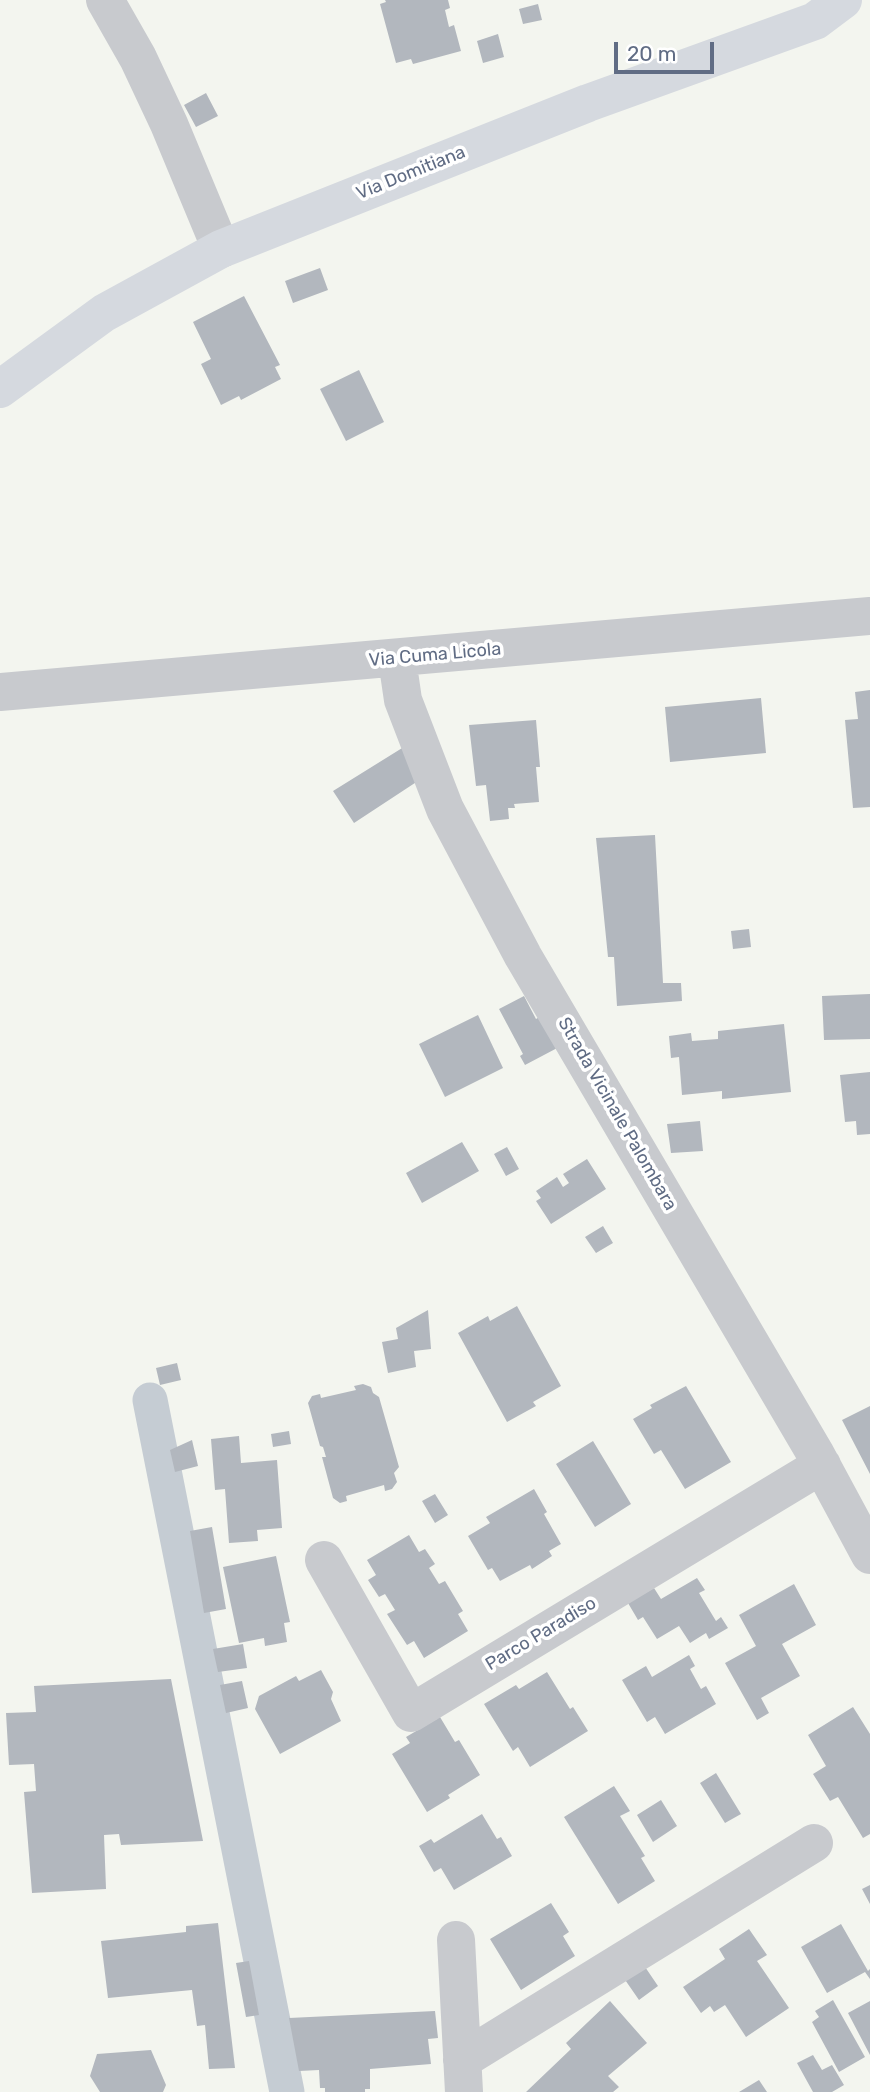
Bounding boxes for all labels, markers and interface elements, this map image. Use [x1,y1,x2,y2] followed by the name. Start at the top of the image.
[618,28,718,72] scale bar
[627,41,676,66] text: 20 m
[353,141,469,205] street label: Via Domitiana
[368,638,502,672] street label: Via Cuma Licola
[553,1014,681,1214] street label: Strada Vicinale Palombara
[482,1593,600,1675] street label: Parco Paradiso

